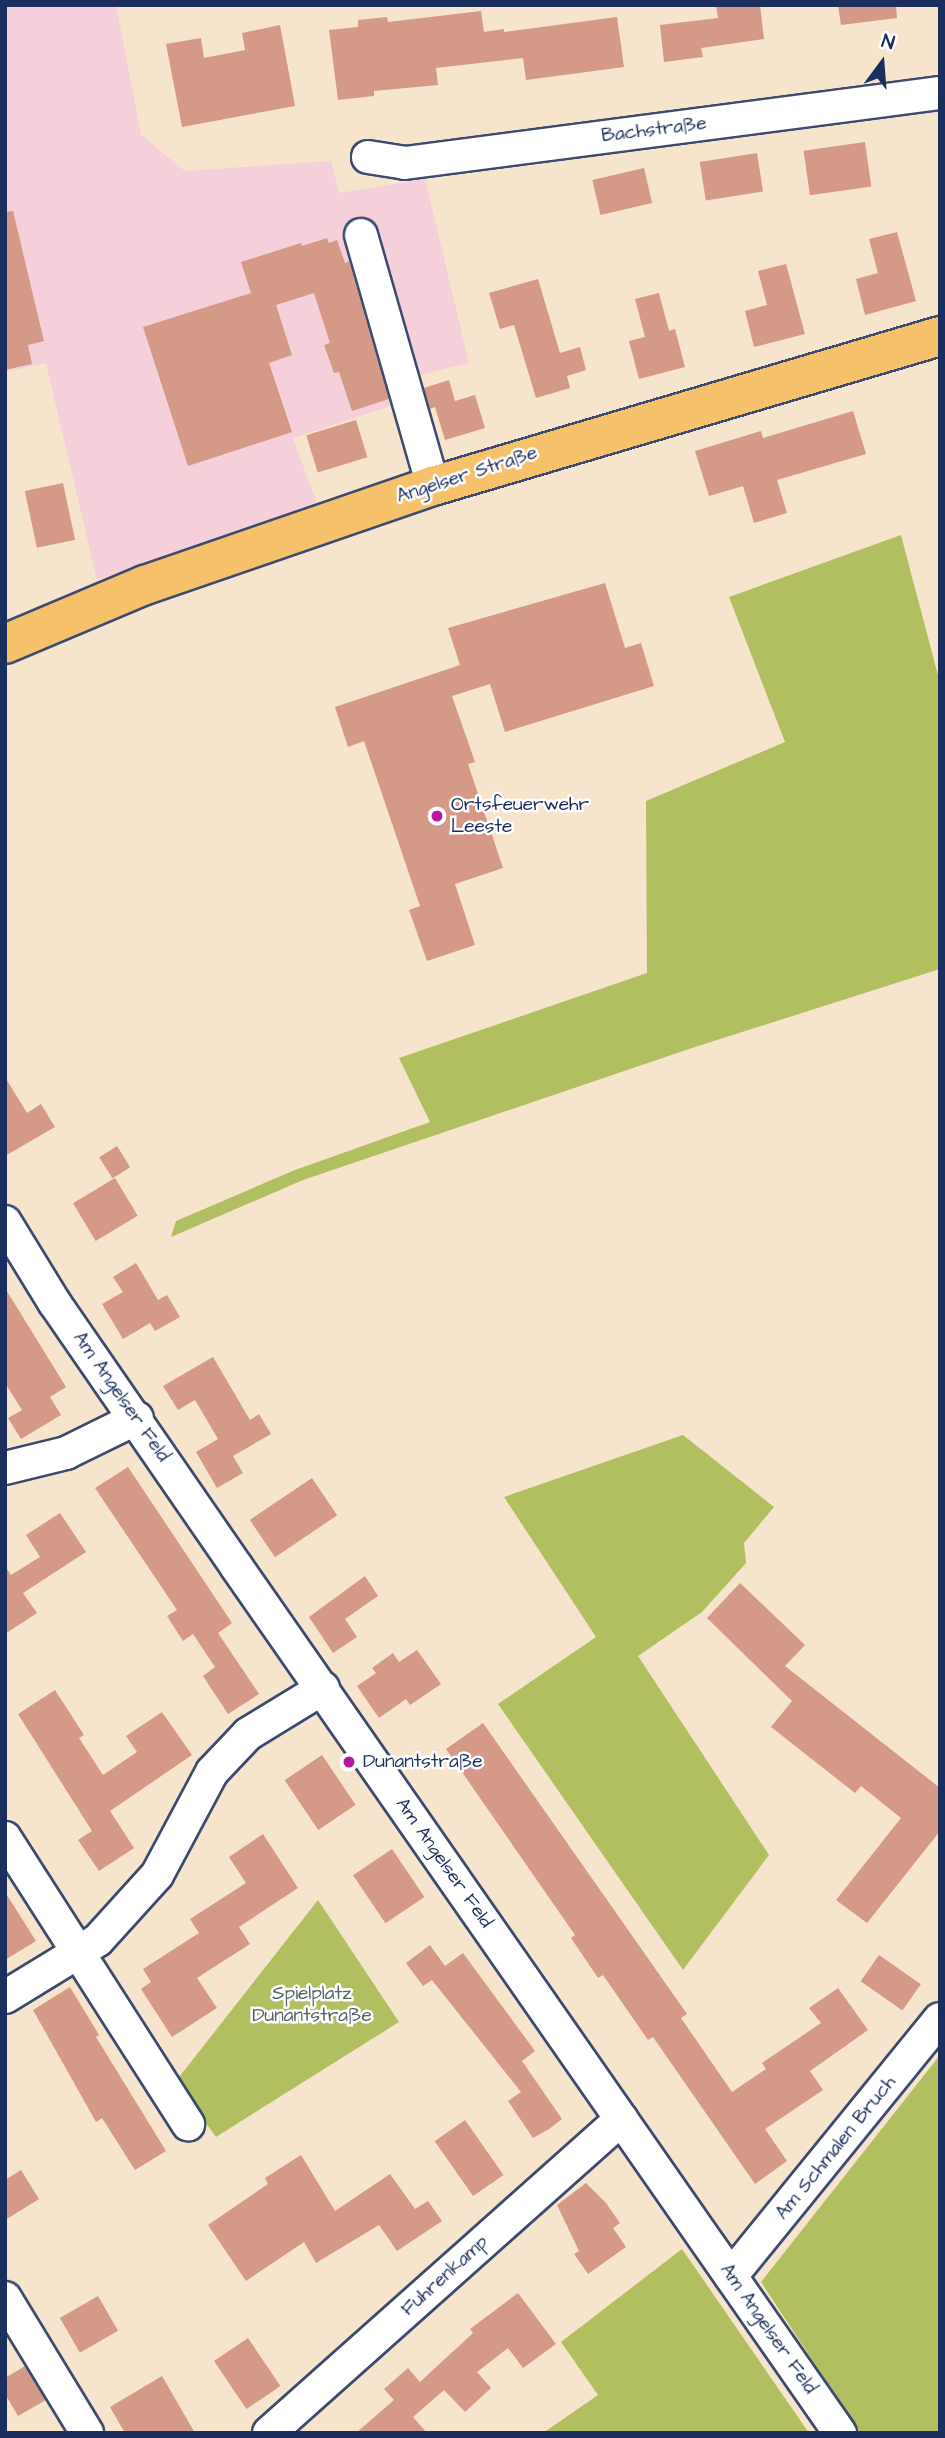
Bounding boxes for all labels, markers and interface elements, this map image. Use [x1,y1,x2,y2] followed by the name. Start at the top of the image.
[847,28,917,98] north arrow
[878,28,897,57] text: N
[600,112,708,148] street label: Bachstraße
[394,442,540,508] street label: Angelser Straße
[451,794,589,838] place label: Ortsfeuerwehr Leeste
[429,808,445,824] marker: Ortsfeuerwehr Leeste
[68,1328,174,1466] street label: Am Angelser Feld
[363,1751,482,1773] place label: Dunantstraße
[341,1754,357,1770] marker: Dunantstraße
[391,1794,497,1932] street label: Am Angelser Feld
[252,1983,372,2027] park label: Spielplatz Dunantstraße
[771,2072,901,2224] street label: Am Schmalen Bruch
[397,2231,493,2321] street label: Fuhrenkamp
[715,2260,821,2398] street label: Am Angelser Feld

